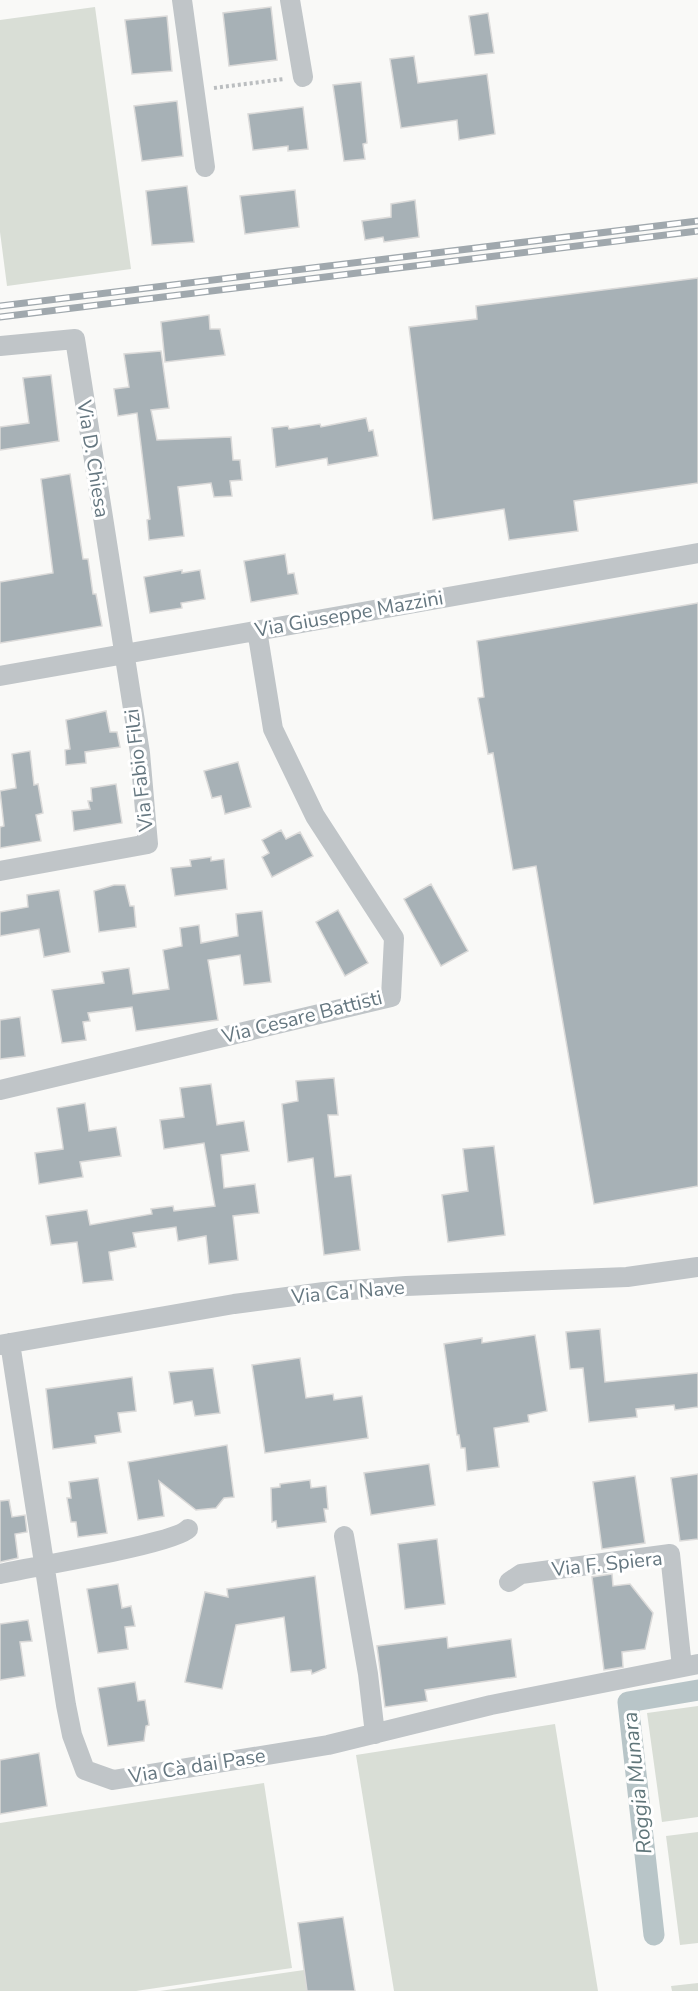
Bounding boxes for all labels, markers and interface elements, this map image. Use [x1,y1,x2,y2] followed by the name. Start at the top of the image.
[70,397,116,520] street label: Via D. Chiesa
[252,584,445,644] street label: Via Giuseppe Mazzini
[118,707,160,834] street label: Via Fabio Filzi
[218,984,385,1050] street label: Via Cesare Battisti
[289,1274,406,1310] street label: Via Ca' Nave
[549,1545,664,1583] street label: Via F. Spiera
[616,1711,658,1855] water label: Roggia Munara
[126,1742,267,1790] street label: Via Cà dai Pase

